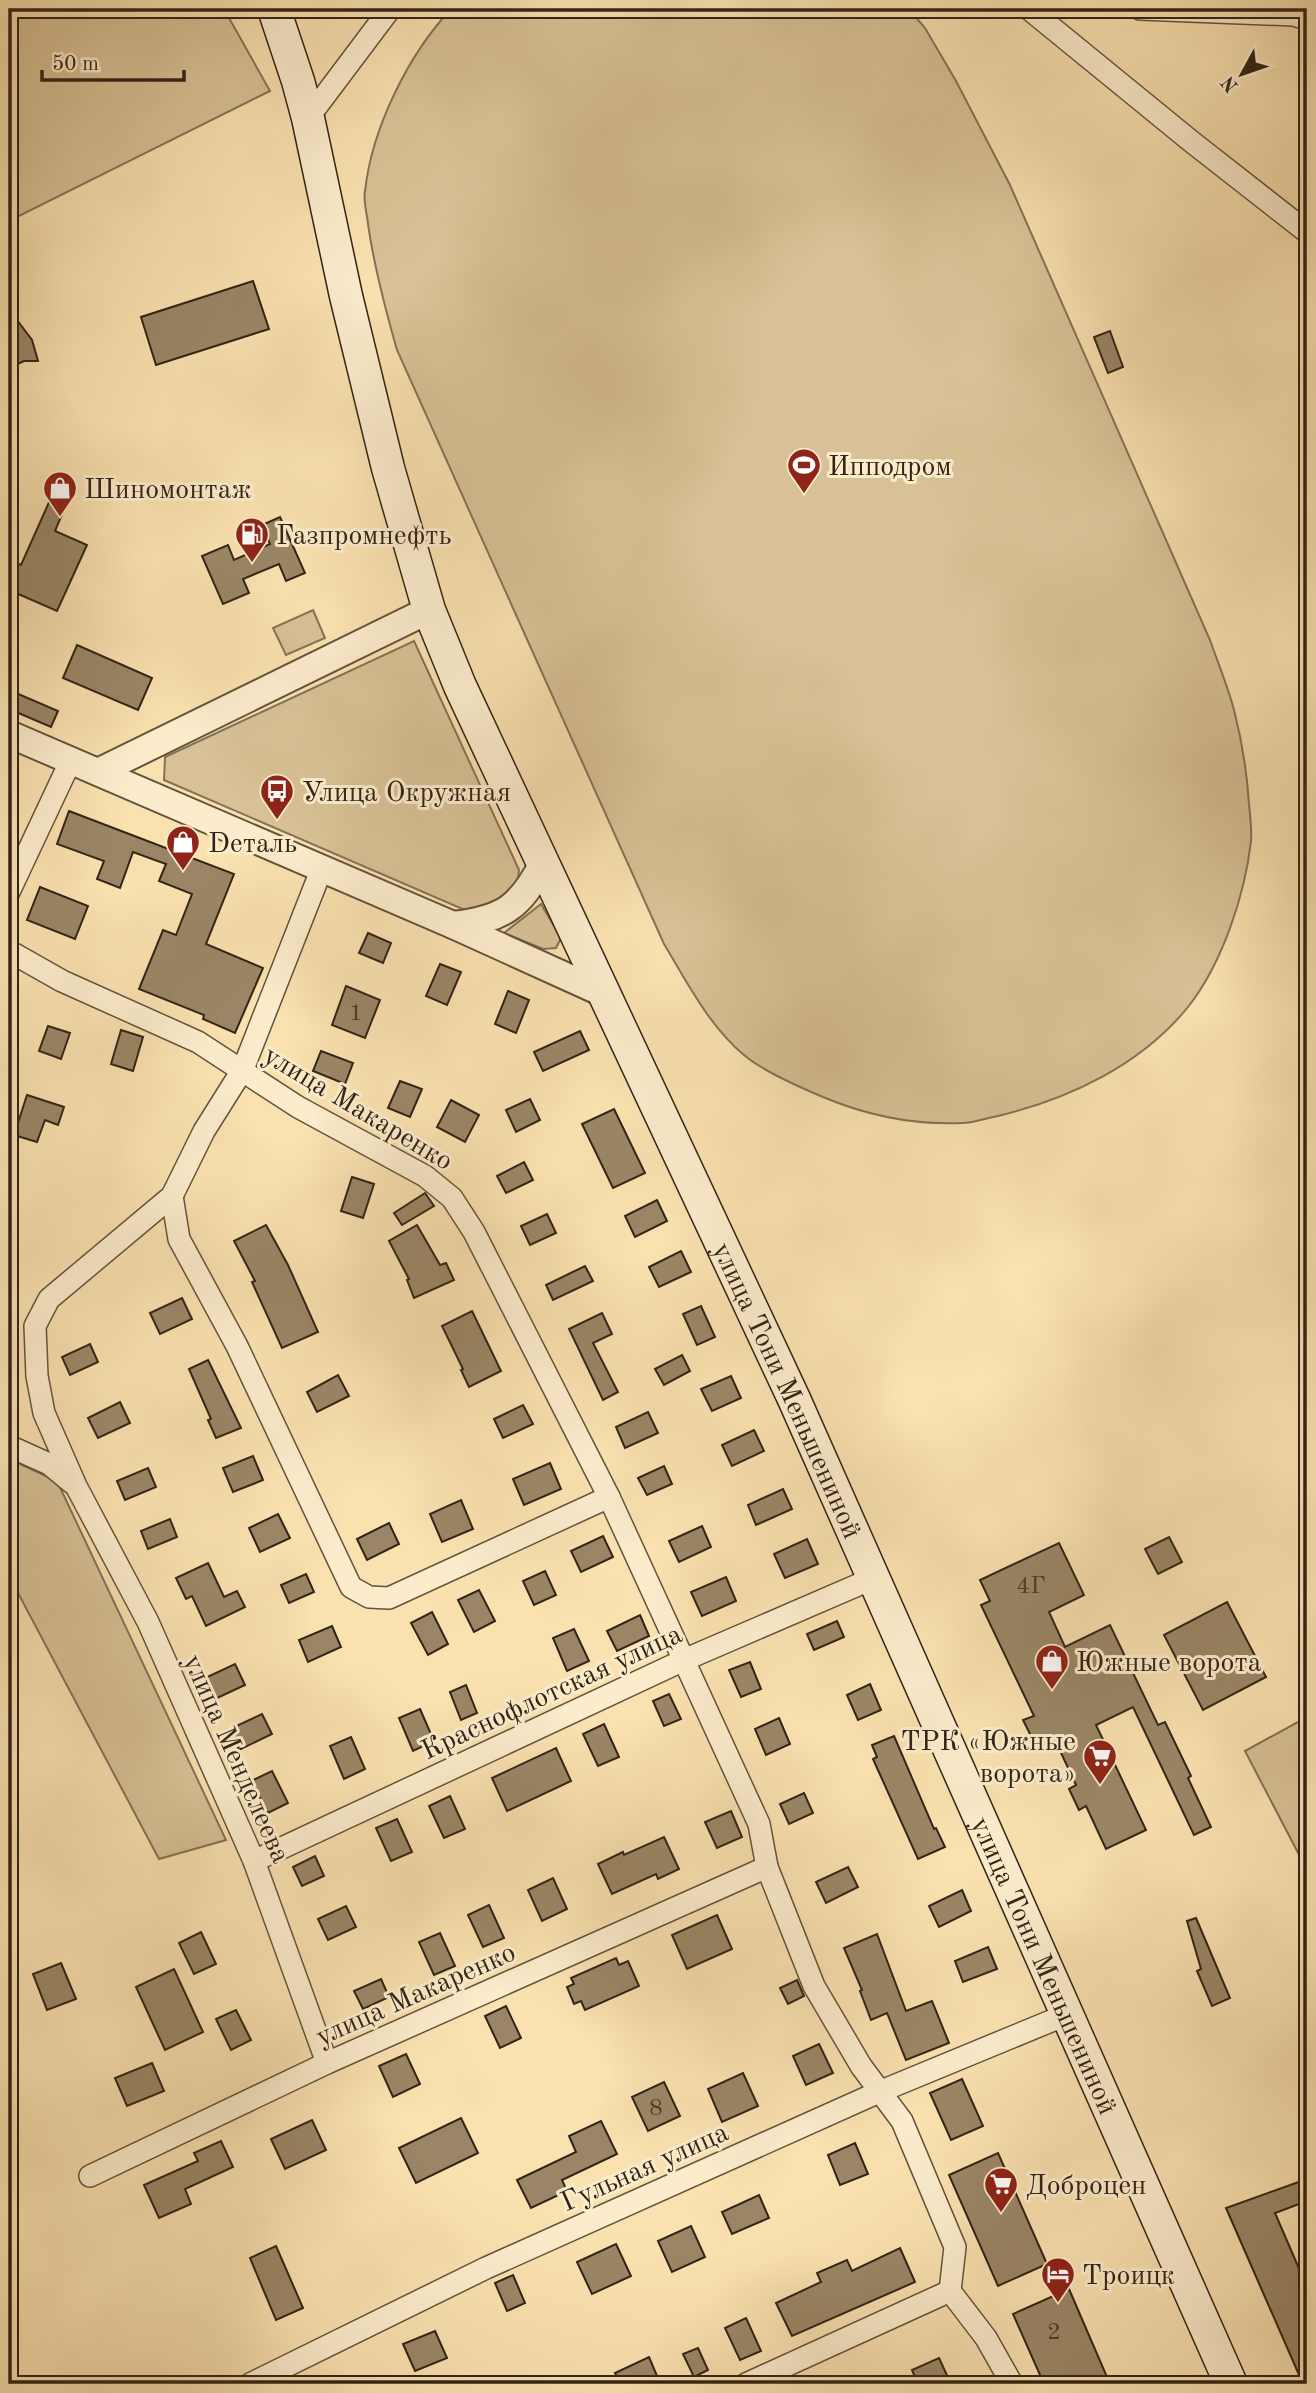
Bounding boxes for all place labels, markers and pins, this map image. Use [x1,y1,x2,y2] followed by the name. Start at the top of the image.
[785,446,823,495] sports icon: Ипподром
[828,454,952,482] place label: Ипподром
[41,469,79,518] shop icon: Шиномонтаж
[84,477,252,505] place label: Шиномонтаж
[233,515,271,564] fuel station icon: Газпромнефть
[276,523,452,551] place label: Газпромнефть
[258,772,296,821] bus stop icon: Улица Окружная
[302,780,511,808] place label: Улица Окружная
[164,823,202,872] shop icon: Dеталь
[208,831,297,859] place label: Dеталь
[1033,1642,1071,1691] shop icon: Южные ворота
[1076,1650,1262,1678] place label: Южные ворота
[900,1729,1076,1789] place label: ТРК «Южные ворота»
[1081,1737,1119,1786] supermarket icon: ТРК «Южные ворота»
[982,2165,1020,2214] supermarket icon: Доброцен
[1026,2173,1146,2201] place label: Доброцен
[1039,2255,1077,2304] hotel icon: Троицк
[1082,2263,1175,2291] place label: Троицк

